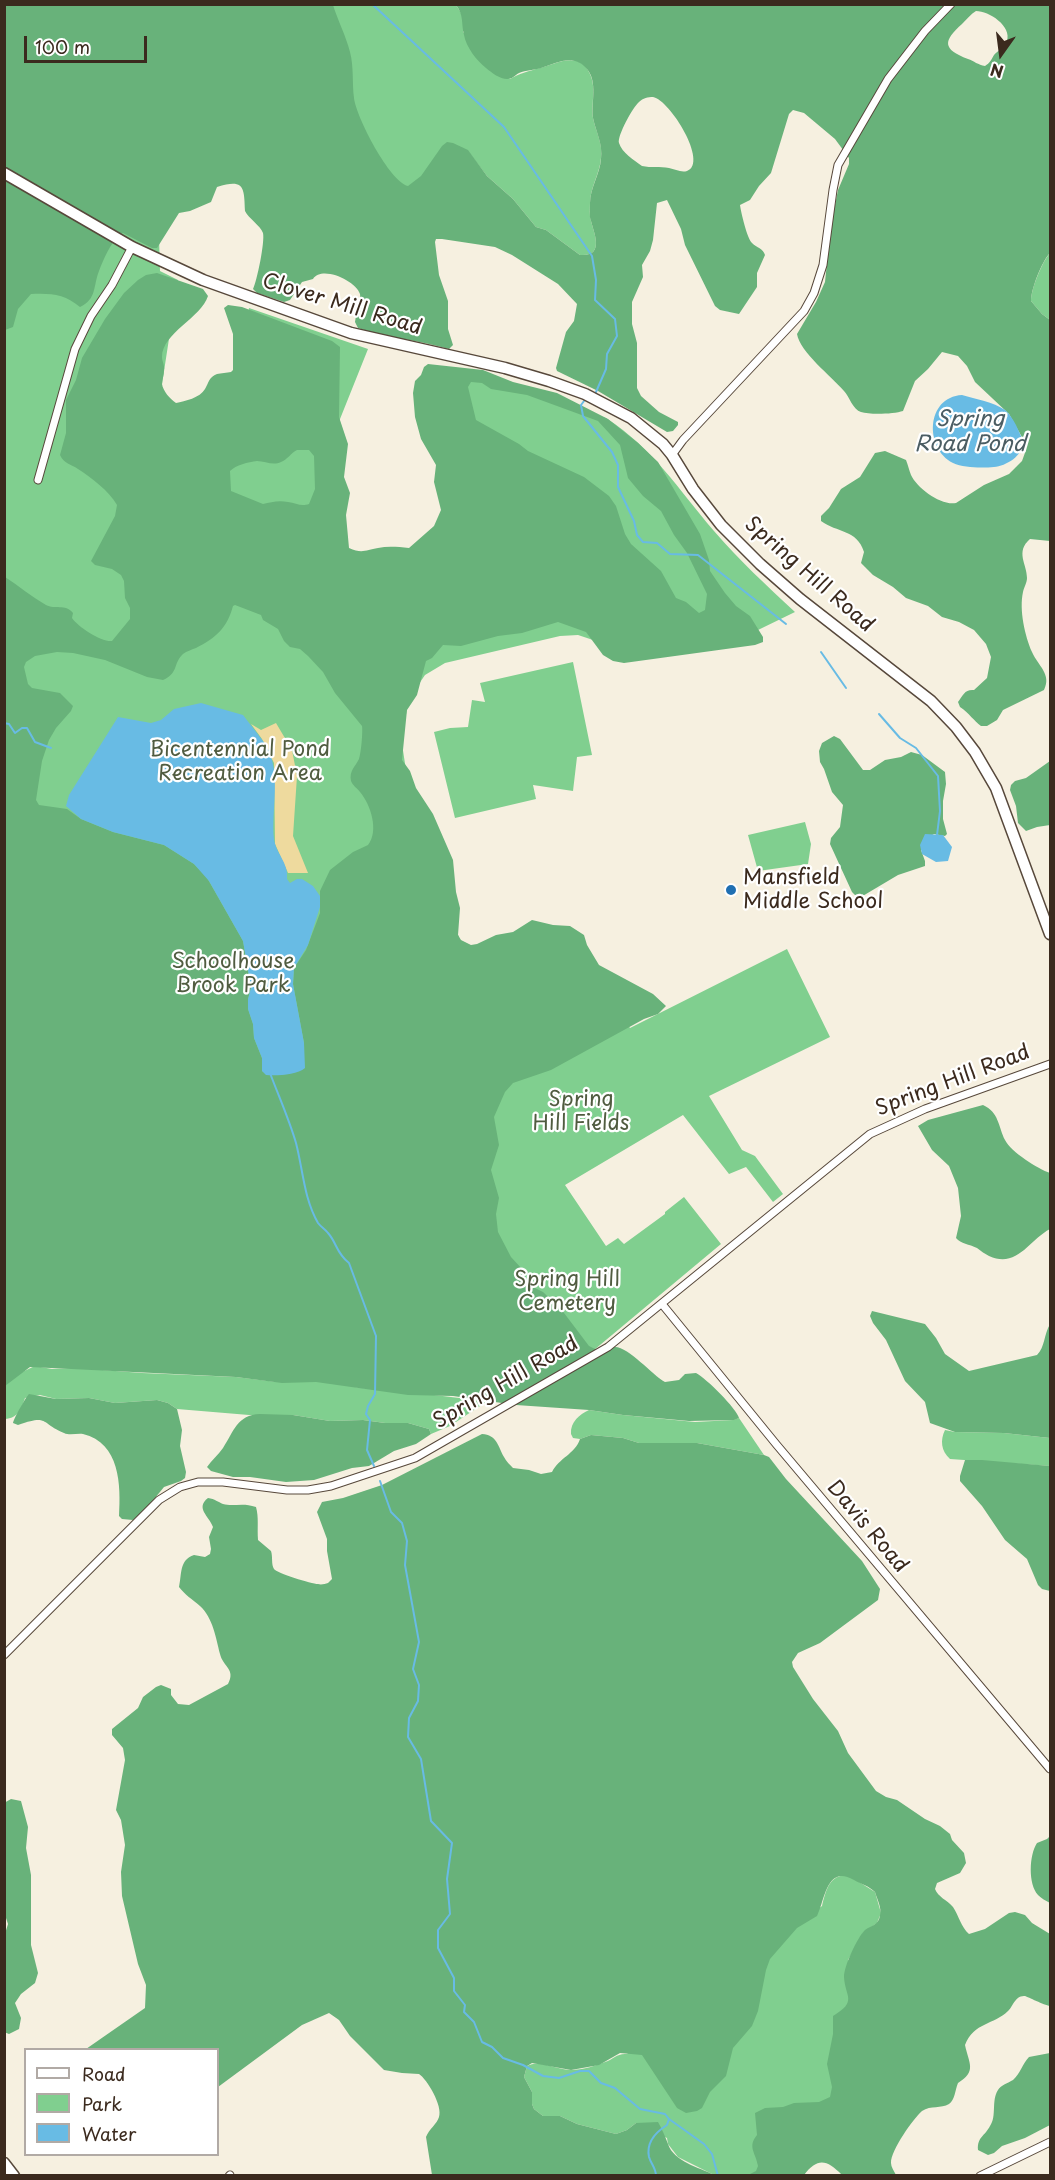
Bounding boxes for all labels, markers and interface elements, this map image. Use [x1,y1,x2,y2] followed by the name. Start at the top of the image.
[27,24,150,62] scale bar
[971,24,1031,84] north arrow
[35,33,90,60] text: 100 m
[988,58,1006,85] text: N
[259,269,425,341] street label: Clover Mill Road
[914,407,1026,458] water label: Spring Road Pond
[739,512,879,638] street label: Spring Hill Road
[150,737,330,787] park label: Bicentennial Pond Recreation Area
[743,865,883,915] place label: Mansfield Middle School
[724,883,738,897] marker: Mansfield Middle School
[171,949,295,999] park label: Schoolhouse Brook Park
[872,1040,1034,1122] street label: Spring Hill Road
[533,1087,629,1137] park label: Spring Hill Fields
[514,1267,620,1317] park label: Spring Hill Cemetery
[429,1331,583,1435] street label: Spring Hill Road
[821,1476,913,1578] street label: Davis Road
[24,2048,219,2156] legend
[82,2060,126,2087] text: Road
[82,2090,122,2117] text: Park
[82,2120,136,2147] text: Water

